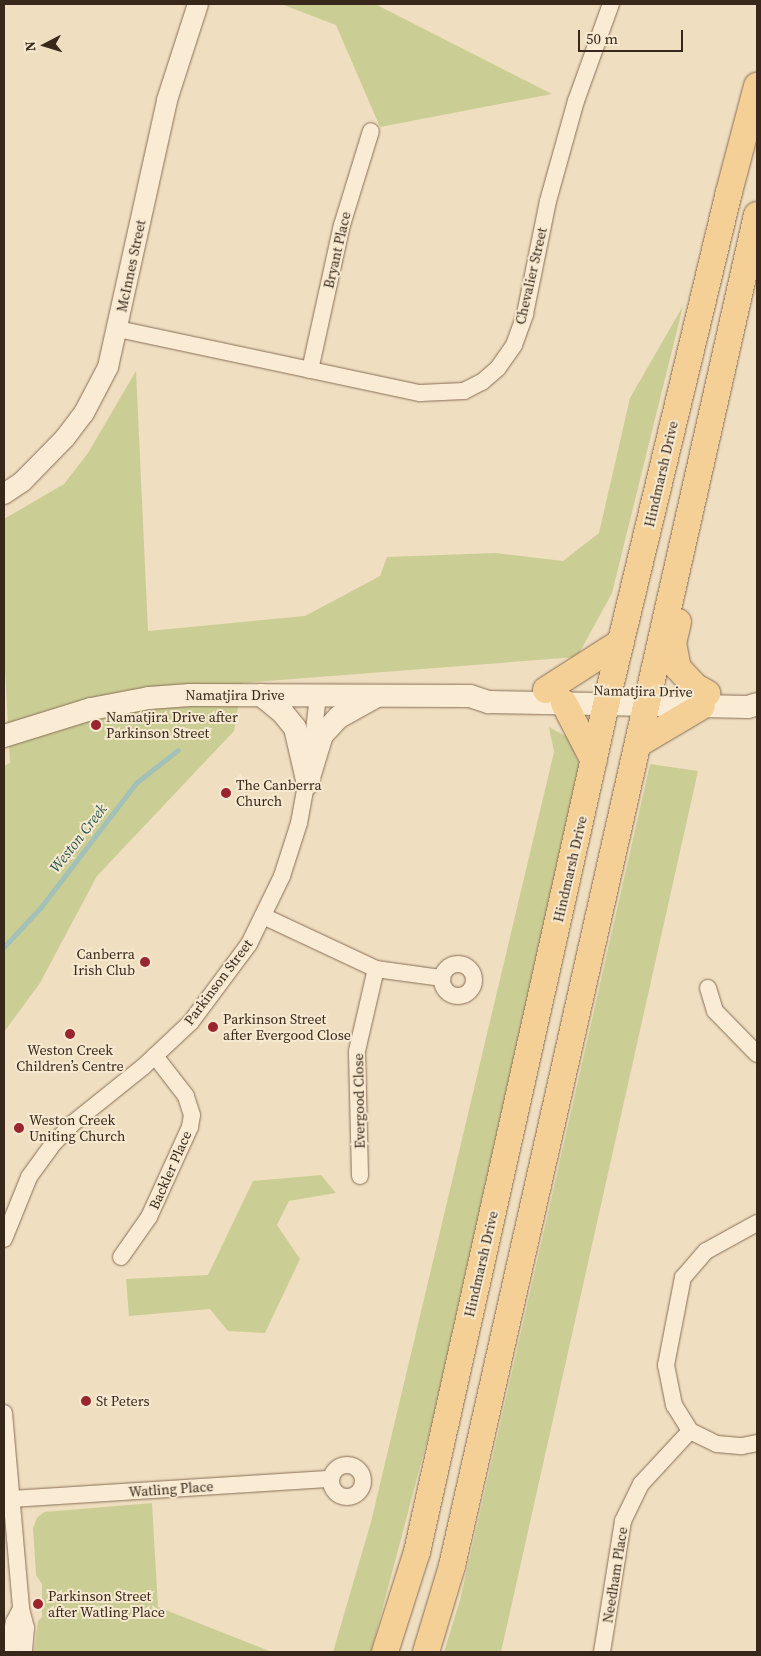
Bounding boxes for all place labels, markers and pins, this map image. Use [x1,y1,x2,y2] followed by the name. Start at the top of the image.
[106,709,238,742] place label: Namatjira Drive after Parkinson Street
[90,719,102,731] marker: Namatjira Drive after Parkinson Street
[236,777,322,810] place label: The Canberra Church
[220,787,232,799] marker: The Canberra Church
[73,946,135,979] place label: Canberra Irish Club
[139,956,151,968] marker: Canberra Irish Club
[223,1011,351,1044] place label: Parkinson Street after Evergood Close
[207,1021,219,1033] marker: Parkinson Street after Evergood Close
[64,1028,76,1040] marker: Weston Creek Children’s Centre
[16,1042,124,1074] place label: Weston Creek Children’s Centre
[29,1112,125,1144] place label: Weston Creek Uniting Church
[13,1122,25,1134] marker: Weston Creek Uniting Church
[96,1393,149,1409] place label: St Peters
[80,1395,92,1407] marker: St Peters
[48,1588,165,1620] place label: Parkinson Street after Watling Place
[32,1598,44,1610] marker: Parkinson Street after Watling Place

